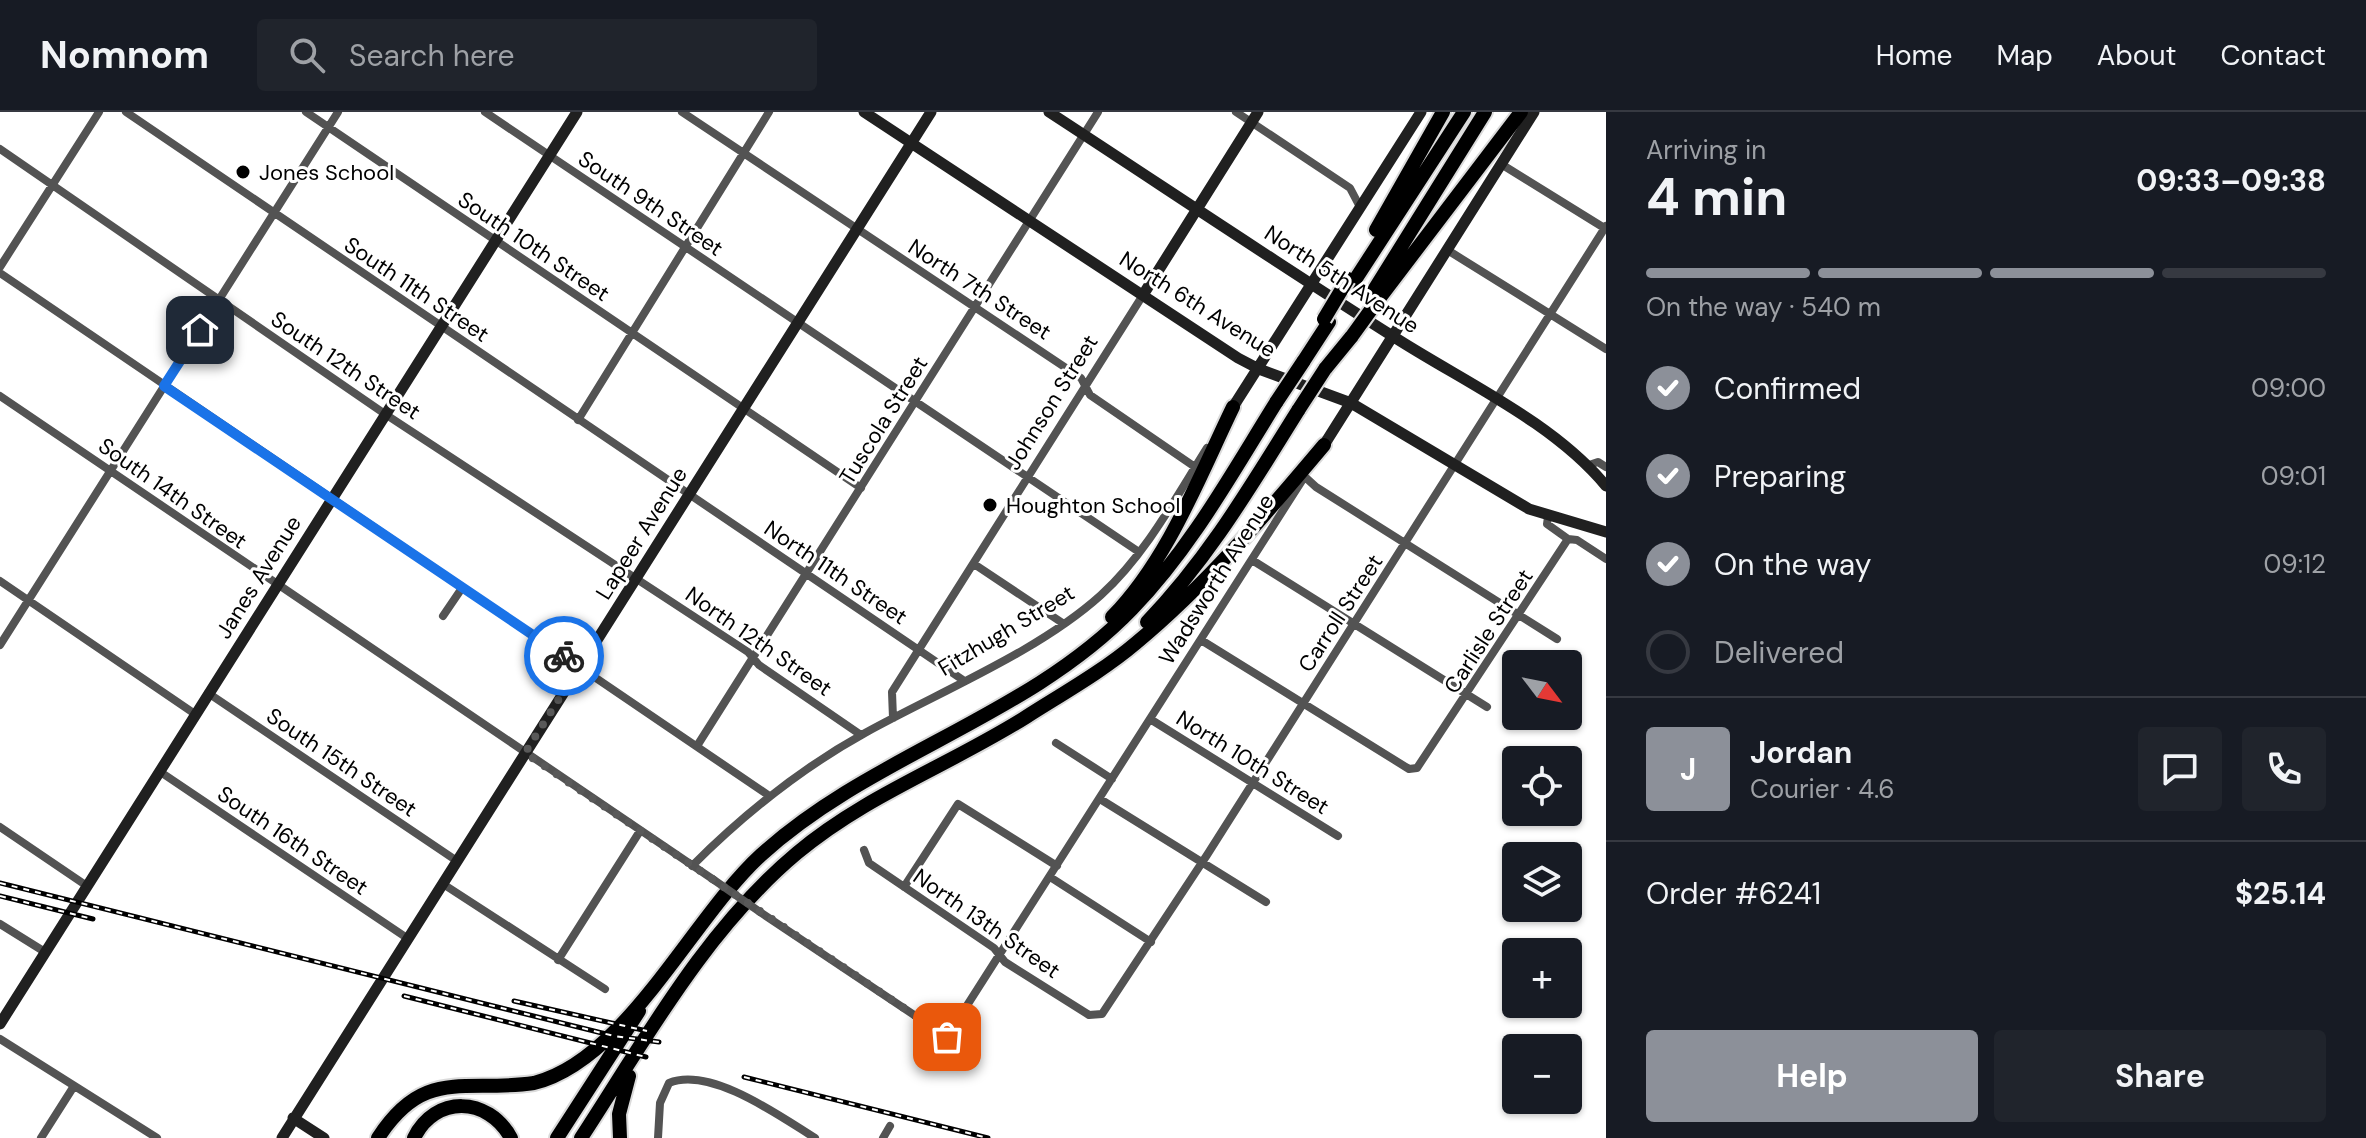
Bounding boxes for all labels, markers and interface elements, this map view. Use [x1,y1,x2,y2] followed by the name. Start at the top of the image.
[257,19,817,91] search box
[40,30,209,80] text: Nomnom
[285,33,329,77] icon: search
[349,36,515,75] text: Search here
[1876,37,1952,74] text: Home
[1996,37,2053,74] text: Map
[2097,37,2176,74] text: About
[2220,37,2326,74] text: Contact
[1646,133,1766,167] text: Arriving in
[573,144,729,263] street label: South 9th Street
[259,158,394,187] place label: Jones School
[2136,161,2326,200] text: 09:33–09:38
[234,163,252,181] marker: Jones School
[1646,163,1787,231] text: 4 min
[452,185,615,308] street label: South 10th Street
[1259,219,1425,340] street label: North 5th Avenue
[339,230,495,349] street label: South 11th Street
[903,232,1057,346] street label: North 7th Street
[1114,245,1281,364] street label: North 6th Avenue
[1646,290,1881,324] text: On the way · 540 m
[166,296,234,364] pin
[265,305,426,426] street label: South 12th Street
[178,308,222,352] icon: home
[998,329,1105,475] street label: Johnson Street
[833,351,934,490] street label: Tuscola Street
[1646,366,1690,410] icon: check
[1714,369,1861,408] text: Confirmed
[2251,371,2326,405] text: 09:00
[93,431,253,556] street label: South 14th Street
[1646,454,1690,498] icon: check
[1714,457,1846,496] text: Preparing
[2261,459,2326,493] text: 09:01
[589,462,694,605] street label: Lapeer Avenue
[1152,488,1281,670] street label: Wadsworth Avenue
[1006,491,1180,520] place label: Houghton School
[981,496,999,514] marker: Houghton School
[209,510,308,644] street label: Janes Avenue
[759,514,913,631] street label: North 11th Street
[1646,542,1690,586] icon: check
[1714,545,1871,584] text: On the way
[2264,547,2326,581] text: 09:12
[1292,549,1389,678] street label: Carroll Street
[1437,564,1539,699] street label: Carlisle Street
[933,578,1080,683] street label: Fitzhugh Street
[680,580,838,703] street label: North 12th Street
[524,616,604,696] courier
[1714,633,1844,672] text: Delivered
[542,634,586,678] icon: bike
[1502,650,1582,730] north arrow
[1502,650,1582,1114] map controls
[261,701,422,823] street label: South 15th Street
[1171,704,1335,821] street label: North 10th Street
[2138,727,2222,811] button: chat
[2242,727,2326,811] button: phone
[1750,733,1852,772] text: Jordan
[1502,746,1582,826] button: locate
[1680,750,1696,789] text: J
[1750,772,1895,806] text: Courier · 4.6
[212,779,374,902] street label: South 16th Street
[1502,842,1582,922] button: layers
[908,862,1066,985] street label: North 13th Street
[1646,874,1821,913] text: Order #6241
[2235,874,2326,913] text: $25.14
[1502,938,1582,1018] button: +
[913,1003,981,1071] pin
[925,1015,969,1059] icon: bag
[1646,1030,1978,1122] button: Help
[1994,1030,2326,1122] button: Share
[1502,1034,1582,1114] button: −

